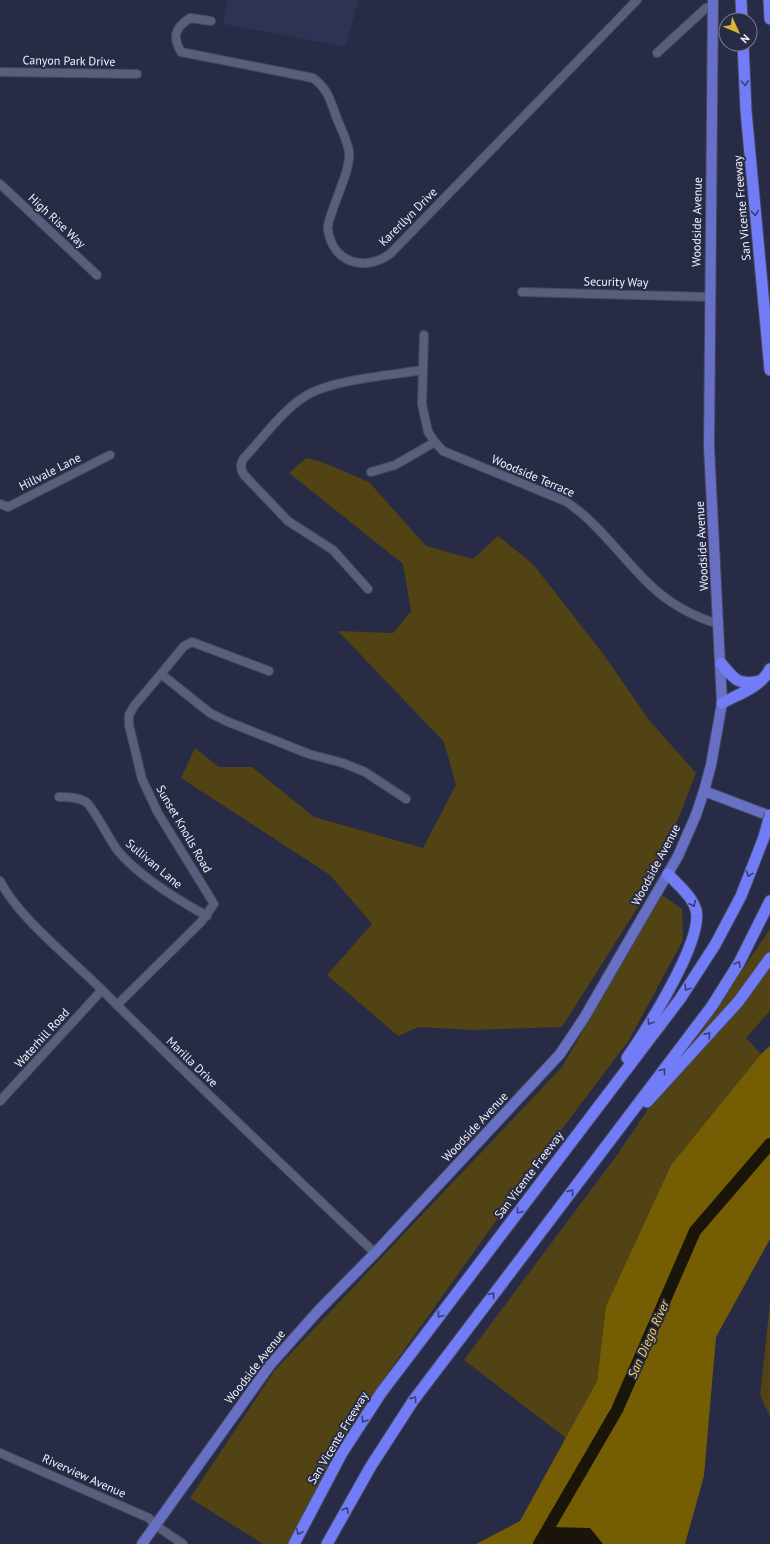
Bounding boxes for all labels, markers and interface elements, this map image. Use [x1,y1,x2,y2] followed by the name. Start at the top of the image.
[718,12,758,52] north arrow
[738,31,753,46] text: N
[23,52,115,69] street label: Canyon Park Drive
[741,80,749,86] one-way arrow
[729,154,754,261] street label: San Vicente Freeway
[688,177,705,267] street label: Woodside Avenue
[375,184,440,249] street label: Karerllyn Drive
[26,190,89,251] street label: High Rise Way
[751,209,760,216] one-way arrow
[584,273,649,290] street label: Security Way
[16,450,83,494] street label: Hillvale Lane
[489,451,577,500] street label: Woodside Terrace
[692,501,711,591] street label: Woodside Avenue
[153,782,216,875] street label: Sunset Knolls Road
[628,822,683,908] street label: Woodside Avenue
[123,836,186,892] street label: Sullivan Lane
[746,870,754,877] one-way arrow
[688,899,696,907] one-way arrow
[733,961,740,968] one-way arrow
[685,983,692,990] one-way arrow
[11,1005,72,1071] street label: Waterhill Road
[647,1018,654,1025] one-way arrow
[163,1033,221,1090] street label: Marilla Drive
[703,1033,710,1040] one-way arrow
[658,1068,665,1075] one-way arrow
[439,1089,511,1165] street label: Woodside Avenue
[491,1128,567,1221] street label: San Vicente Freeway
[566,1189,573,1196] one-way arrow
[516,1206,523,1213] one-way arrow
[487,1292,495,1299] one-way arrow
[624,1297,674,1381] water label: San Diego River
[438,1310,445,1317] one-way arrow
[221,1327,288,1407] street label: Woodside Avenue
[304,1388,371,1487] street label: San Vicente Freeway
[409,1397,416,1404] one-way arrow
[361,1416,369,1423] one-way arrow
[40,1450,128,1501] street label: Riverview Avenue
[342,1507,349,1514] one-way arrow
[296,1528,304,1536] one-way arrow

